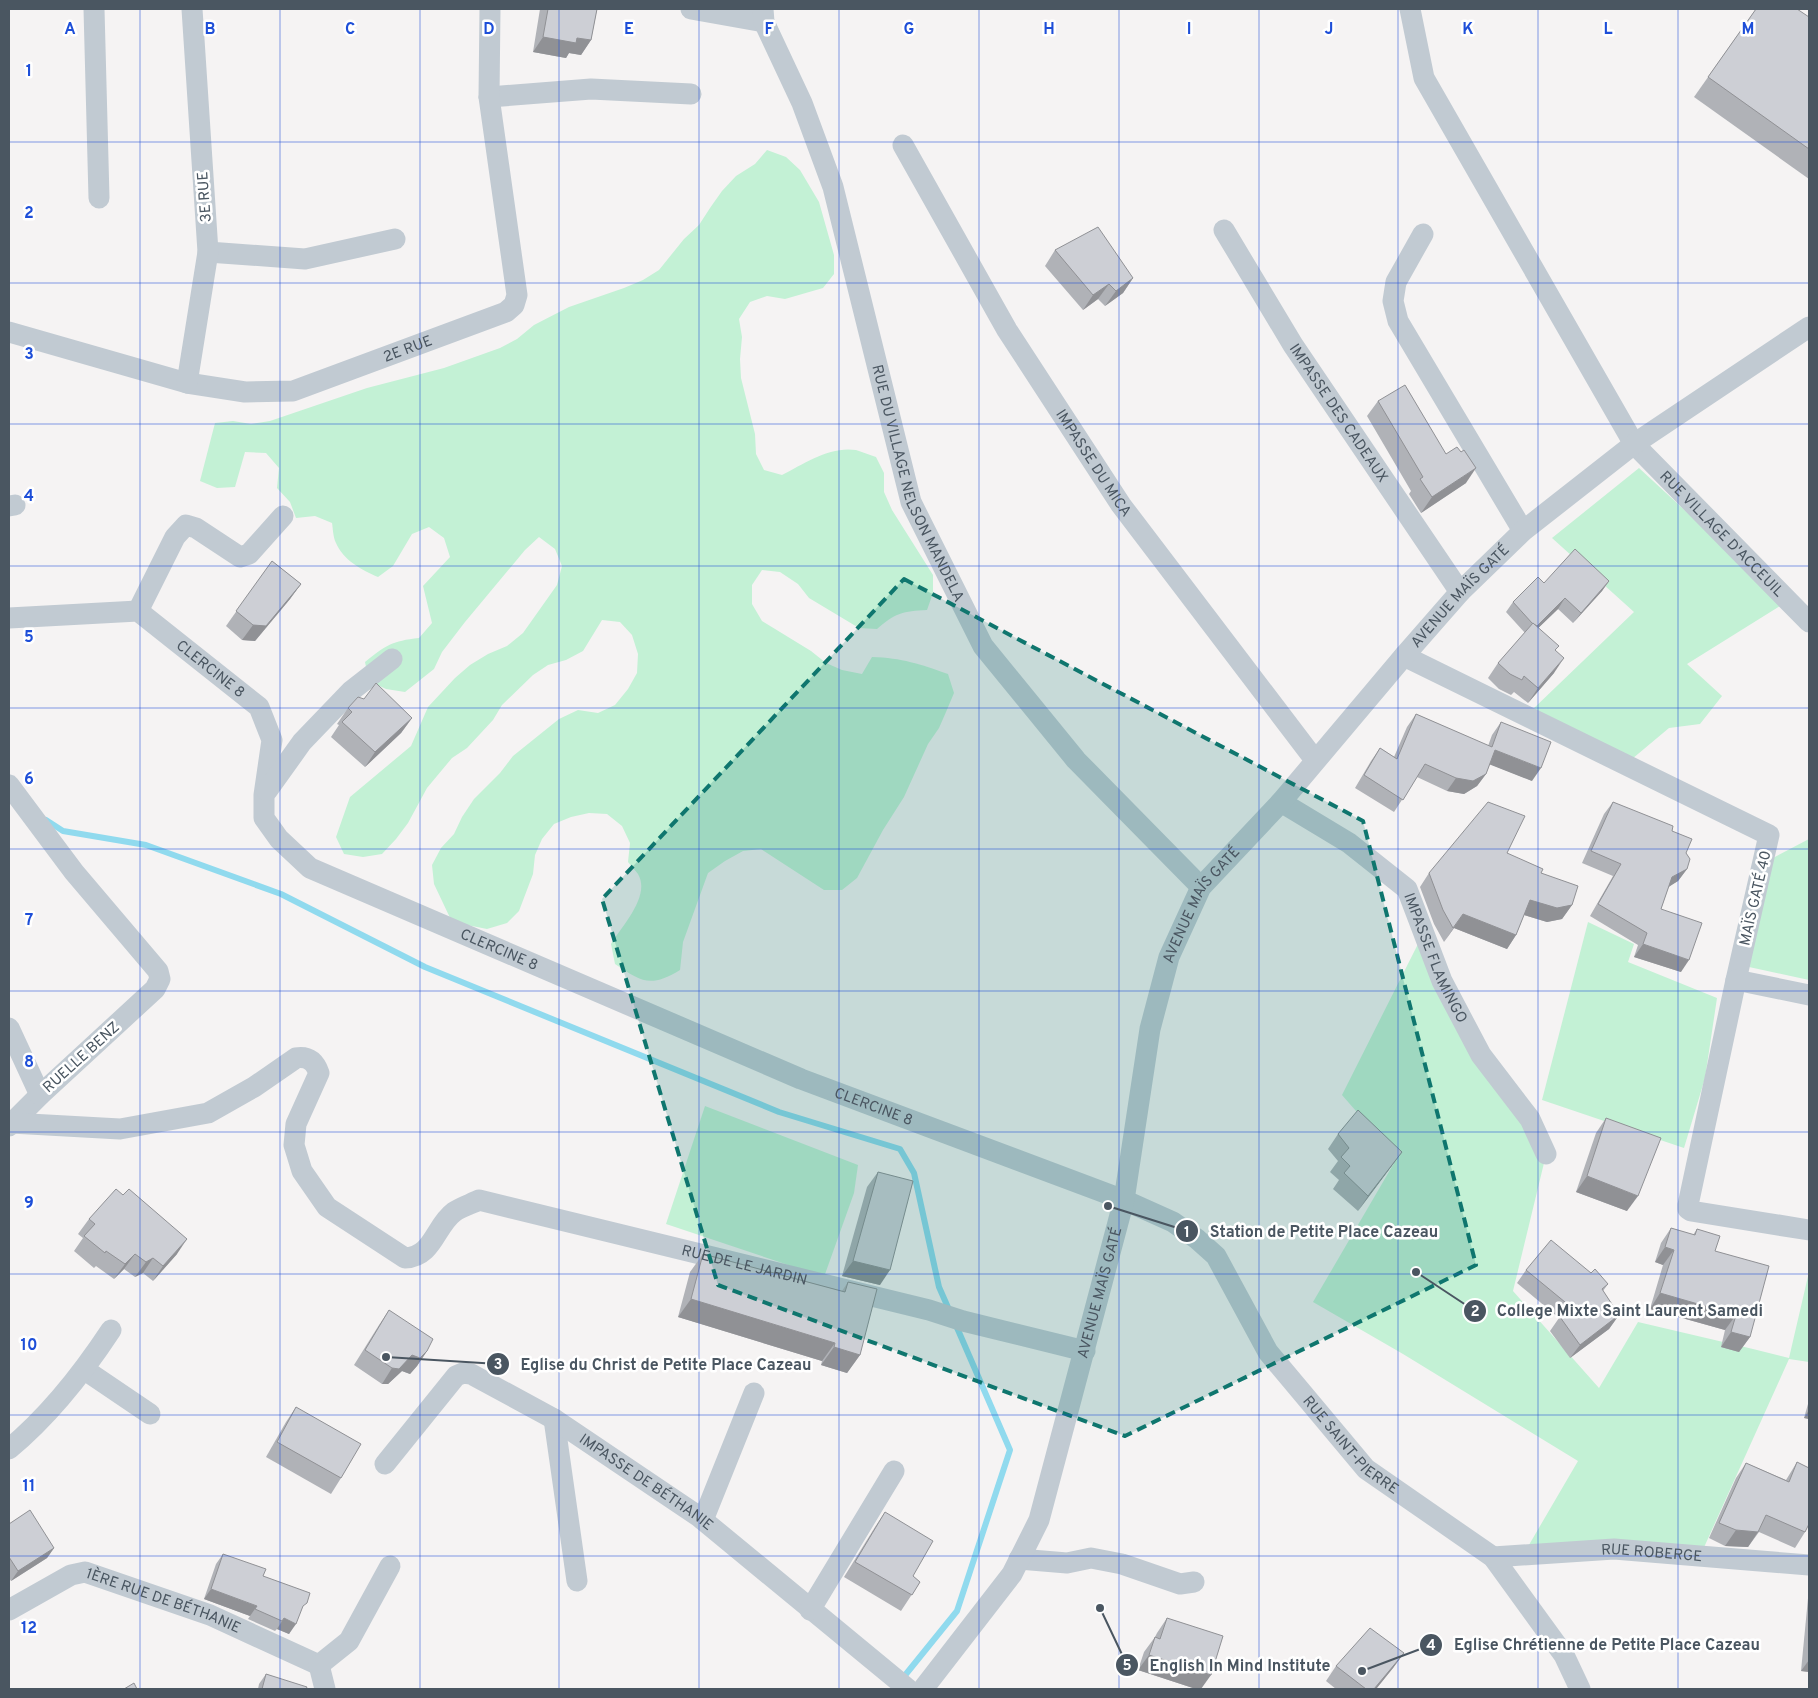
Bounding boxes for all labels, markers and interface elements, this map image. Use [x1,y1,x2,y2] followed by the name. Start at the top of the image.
[64,20,76,40] text: A
[204,20,216,40] text: B
[345,20,355,40] text: C
[483,20,495,40] text: D
[624,20,634,40] text: E
[764,20,774,40] text: F
[904,20,914,40] text: G
[1043,20,1055,40] text: H
[1187,20,1191,40] text: I
[1325,20,1333,40] text: J
[1462,20,1474,40] text: K
[1603,20,1613,40] text: L
[1742,20,1754,40] text: M
[26,62,32,82] text: 1
[194,171,217,223] street label: 3E RUE
[24,204,34,224] text: 2
[381,332,435,368] street label: 2E RUE
[1284,341,1391,487] street label: IMPASSE DES CADEAUX
[24,345,34,365] text: 3
[866,363,967,605] street label: RUE DU VILLAGE NELSON MANDELA
[1050,407,1135,521] street label: IMPASSE DU MICA
[1655,468,1787,602] street label: RUE VILLAGE D'ACCEUIL
[24,487,34,507] text: 4
[1407,541,1514,652] street label: AVENUE MAÏS GATÉ
[24,628,34,648] text: 5
[171,637,248,703] street label: CLERCINE 8
[24,770,34,790] text: 6
[1160,843,1245,966] street label: AVENUE MAÏS GATÉ
[1735,849,1777,948] street label: MAÏS GATÉ 40
[1398,891,1470,1027] street label: IMPASSE FLAMINGO
[25,911,33,931] text: 7
[457,926,540,976] street label: CLERCINE 8
[40,1019,124,1098] street label: RUELLE BENZ
[24,1053,34,1073] text: 8
[831,1084,915,1131] street label: CLERCINE 8
[24,1194,34,1214] text: 9
[1175,1216,1448,1247] callout: Station de Petite Place Cazeau
[1210,1223,1438,1243] text: Station de Petite Place Cazeau
[1184,1224,1190,1243] text: 1
[1074,1225,1127,1361] street label: AVENUE MAÏS GATÉ
[679,1242,809,1291] street label: RUE DE LE JARDIN
[1462,1295,1773,1326] callout: College Mixte Saint Laurent Samedi
[1497,1302,1763,1322] text: College Mixte Saint Laurent Samedi
[1470,1303,1480,1322] text: 2
[21,1336,37,1356] text: 10
[485,1349,821,1380] callout: Eglise du Christ de Petite Place Cazeau
[494,1356,503,1375] text: 3
[521,1356,811,1376] text: Eglise du Christ de Petite Place Cazeau
[1298,1392,1402,1500] street label: RUE SAINT-PIERRE
[575,1431,717,1536] street label: IMPASSE DE BÉTHANIE
[23,1477,35,1497] text: 11
[1601,1541,1703,1567] street label: RUE ROBERGE
[83,1565,243,1639] street label: 1ÈRE RUE DE BÉTHANIE
[21,1619,37,1639] text: 12
[1419,1629,1770,1660] callout: Eglise Chrétienne de Petite Place Cazeau
[1454,1636,1760,1656] text: Eglise Chrétienne de Petite Place Cazeau
[1426,1637,1436,1656] text: 4
[1114,1650,1340,1681] callout: English In Mind Institute
[1122,1657,1132,1676] text: 5
[1149,1657,1331,1677] text: English In Mind Institute

